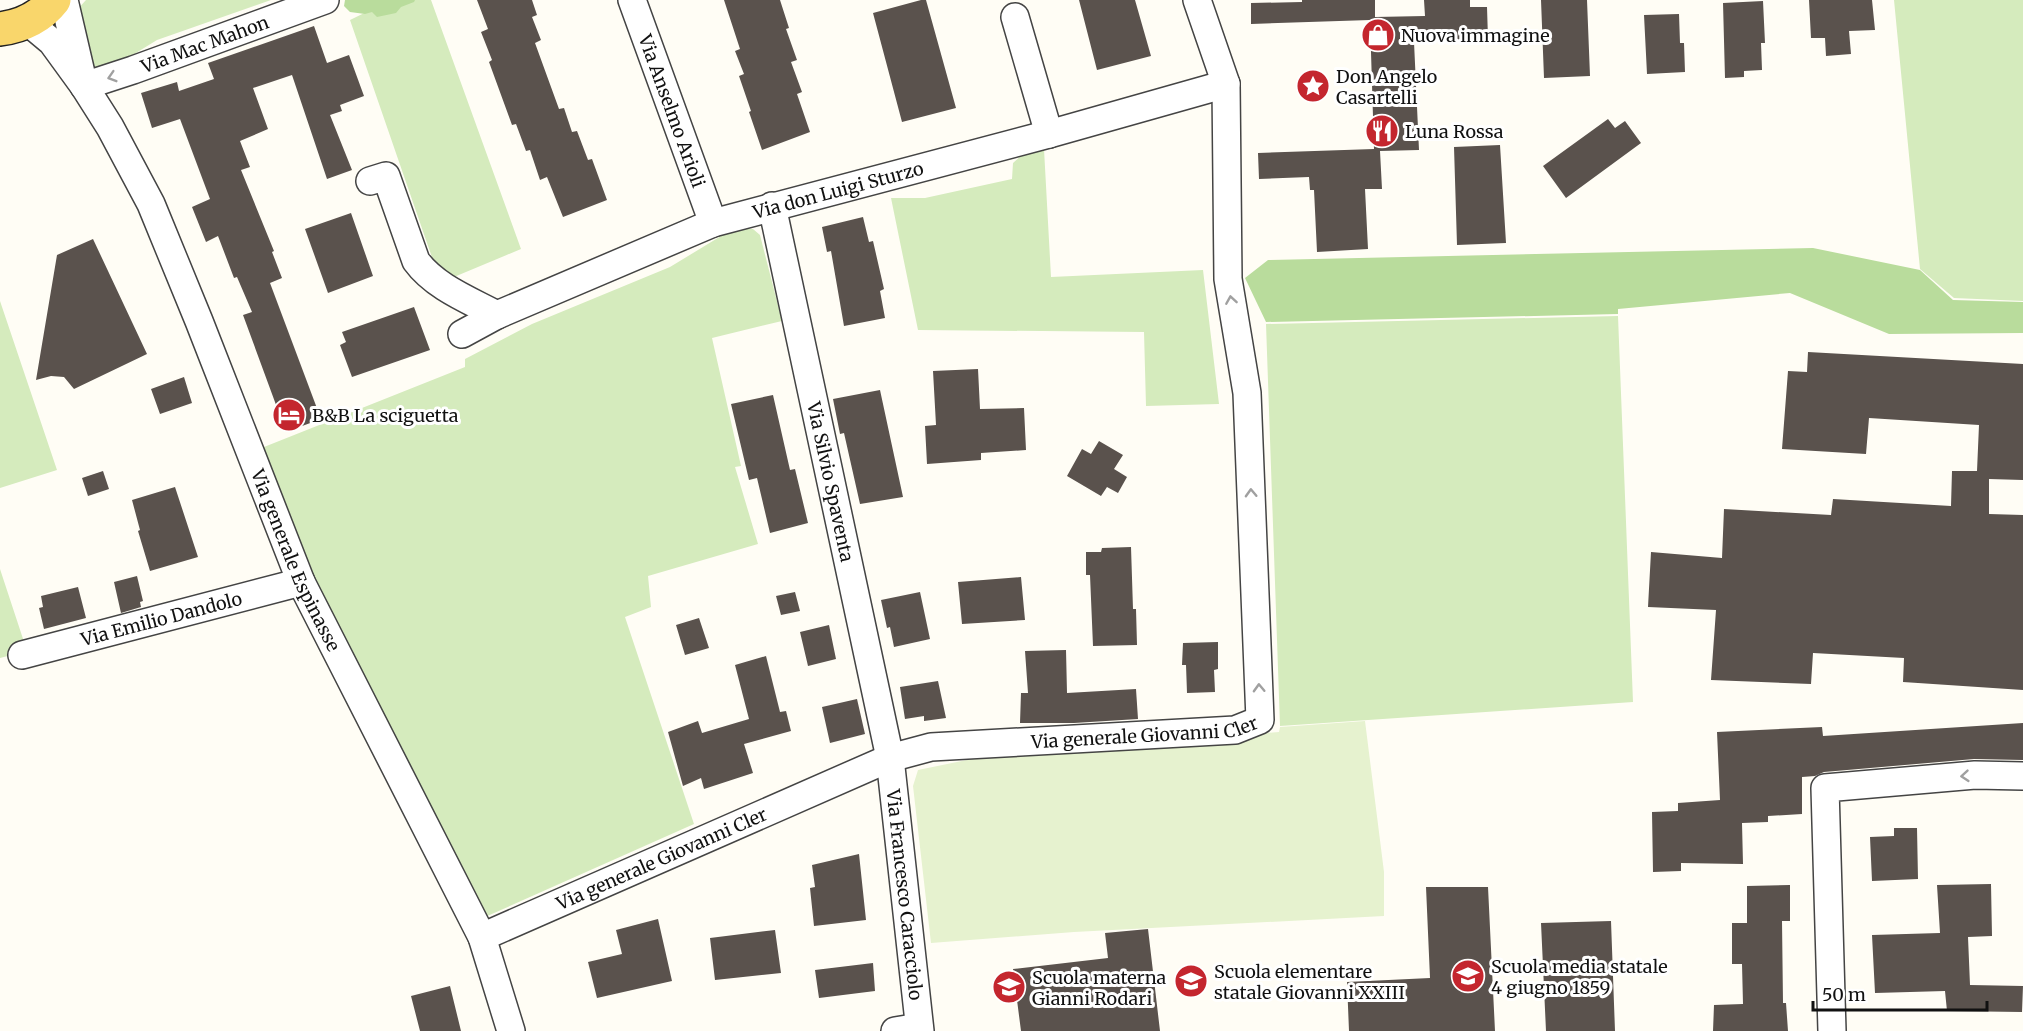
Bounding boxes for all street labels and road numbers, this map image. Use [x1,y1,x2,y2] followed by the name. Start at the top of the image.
[137,10,272,78] street label: Via Mac Mahon
[634,30,711,191] street label: Via Anselmo Arioli
[749,156,926,224] street label: Via don Luigi Sturzo
[802,399,859,564] street label: Via Silvio Spaventa
[246,465,346,655] street label: Via generale Espinasse
[77,586,244,651] street label: Via Emilio Dandolo
[1029,711,1261,753] street label: Via generale Giovanni Cler
[882,787,928,1001] street label: Via Francesco Caracciolo
[552,802,770,915] street label: Via generale Giovanni Cler

